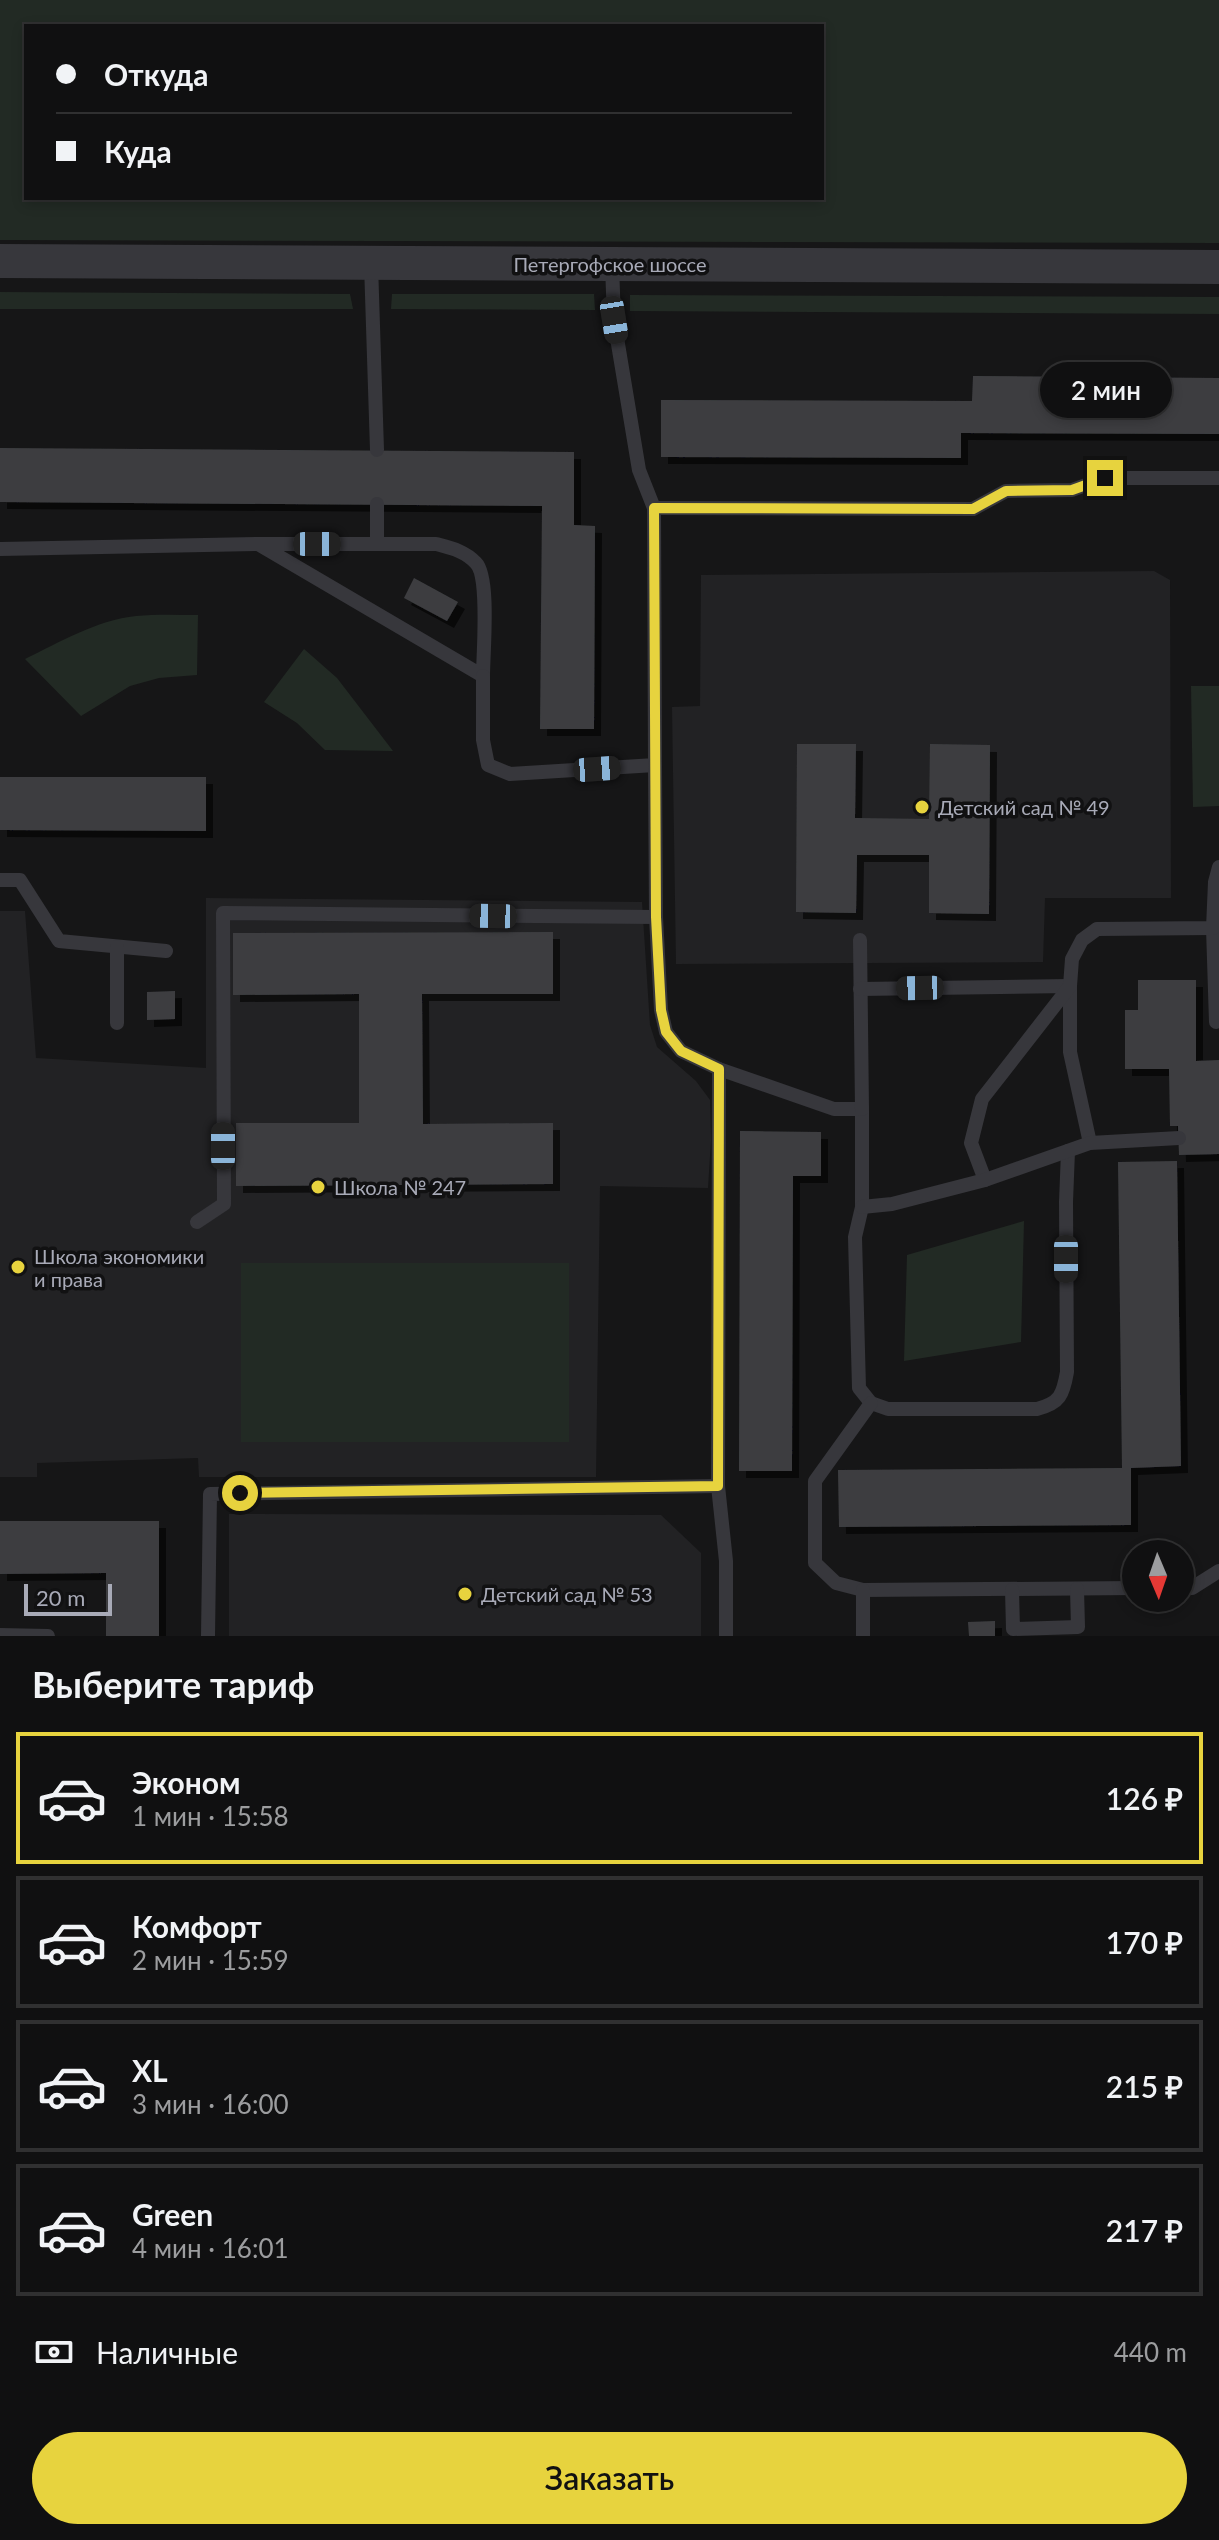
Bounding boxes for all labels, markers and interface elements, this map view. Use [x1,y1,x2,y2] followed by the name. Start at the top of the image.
[104,56,209,92] text: Откуда
[104,133,172,169] text: Куда
[513,252,707,276] street label: Петергофское шоссе
[598,294,630,346] car
[1039,362,1171,418] callout: 2 мин
[1071,374,1141,406] text: 2 мин
[1087,460,1123,496] route end
[293,532,341,556] car
[572,755,622,783] car
[938,795,1110,819] place label: Детский сад № 49
[913,798,931,816] marker: Детский сад № 49
[469,904,517,928] car
[896,976,944,1000] car
[211,1122,235,1170] car
[334,1175,466,1199] place label: Школа № 247
[309,1178,327,1196] marker: Школа № 247
[1054,1235,1078,1283] car
[34,1244,204,1291] place label: Школа экономики и права
[9,1258,27,1276] marker: Школа экономики и права
[222,1475,258,1511] route start
[1122,1540,1194,1612] north arrow
[1122,1540,1194,1612] map controls
[24,1580,112,1616] scale bar
[481,1582,653,1606] place label: Детский сад № 53
[36,1584,85,1611] text: 20 m
[456,1585,474,1603] marker: Детский сад № 53
[32,1662,314,1706] text: Выберите тариф
[36,1762,108,1834] icon: car
[132,1764,241,1800] text: Эконом
[1106,1780,1183,1816] text: 126 ₽
[132,1800,289,1832] text: 1 мин · 15:58
[36,1906,108,1978] icon: car
[132,1908,262,1944] text: Комфорт
[1106,1924,1183,1960] text: 170 ₽
[132,1944,289,1976] text: 2 мин · 15:59
[36,2050,108,2122] icon: car
[132,2052,168,2088] text: XL
[1106,2068,1183,2104] text: 215 ₽
[132,2088,289,2120] text: 3 мин · 16:00
[36,2194,108,2266] icon: car
[132,2196,213,2232] text: Green
[1106,2212,1183,2248] text: 217 ₽
[132,2232,289,2264] text: 4 мин · 16:01
[32,2330,76,2374] icon: cash
[96,2334,238,2370] text: Наличные
[1114,2336,1187,2368] text: 440 m
[32,2432,1187,2524] button: Заказать

